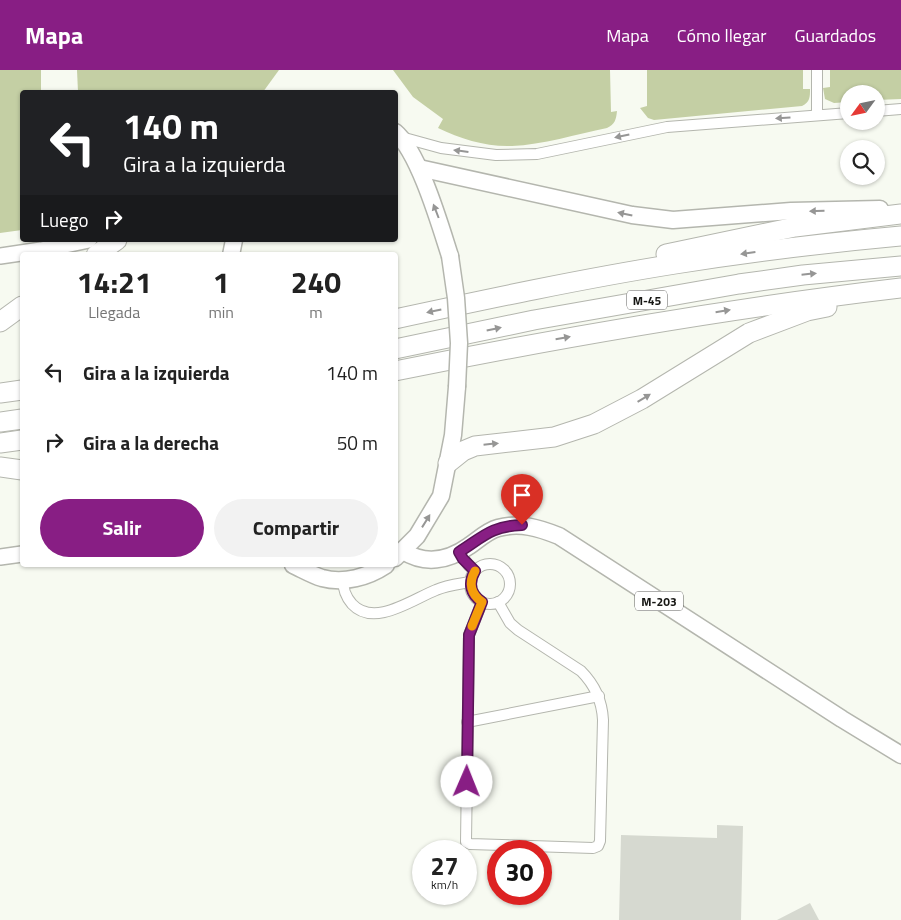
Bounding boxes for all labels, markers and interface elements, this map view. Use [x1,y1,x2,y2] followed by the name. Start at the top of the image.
[25,17,83,53] text: Mapa
[606,22,649,49] text: Mapa
[677,22,766,49] text: Cómo llegar
[794,22,876,49] text: Guardados
[840,85,885,130] north arrow
[840,85,885,185] map controls
[123,99,219,153] text: 140 m
[40,110,105,175] icon: left
[774,114,790,122] one-way arrow
[613,133,629,141] one-way arrow
[840,140,885,185] button: search
[123,147,286,181] text: Gira a la izquierda
[453,147,469,155] one-way arrow
[431,204,439,219] one-way arrow
[40,205,89,234] text: Luego
[99,205,127,233] icon: right
[809,207,825,215] one-way arrow
[618,210,633,218] one-way arrow
[740,250,756,258] one-way arrow
[77,259,152,305] text: 14:21
[213,259,230,305] text: 1
[291,259,341,305] text: 240
[802,270,818,278] one-way arrow
[627,290,667,310] road number: M-45
[88,300,140,324] text: Llegada
[208,300,234,324] text: min
[309,300,323,324] text: m
[425,307,441,315] one-way arrow
[716,307,732,315] one-way arrow
[487,324,503,332] one-way arrow
[555,334,571,342] one-way arrow
[40,358,68,386] icon: left
[83,358,230,387] text: Gira a la izquierda
[326,358,378,387] text: 140 m
[638,393,651,402] one-way arrow
[40,428,68,456] icon: right
[83,428,219,457] text: Gira a la derecha
[337,428,378,457] text: 50 m
[483,440,499,448] one-way arrow
[501,474,543,525] pin
[508,481,536,509] icon: arrive
[40,499,204,557] button: Salir
[214,499,378,557] button: Compartir
[422,514,431,527] one-way arrow
[635,592,683,610] road number: M-203
[440,755,492,807] position arrow
[487,840,552,905] speed limit sign: 30
[430,847,459,885] text: 27
[431,875,458,894] text: km/h

